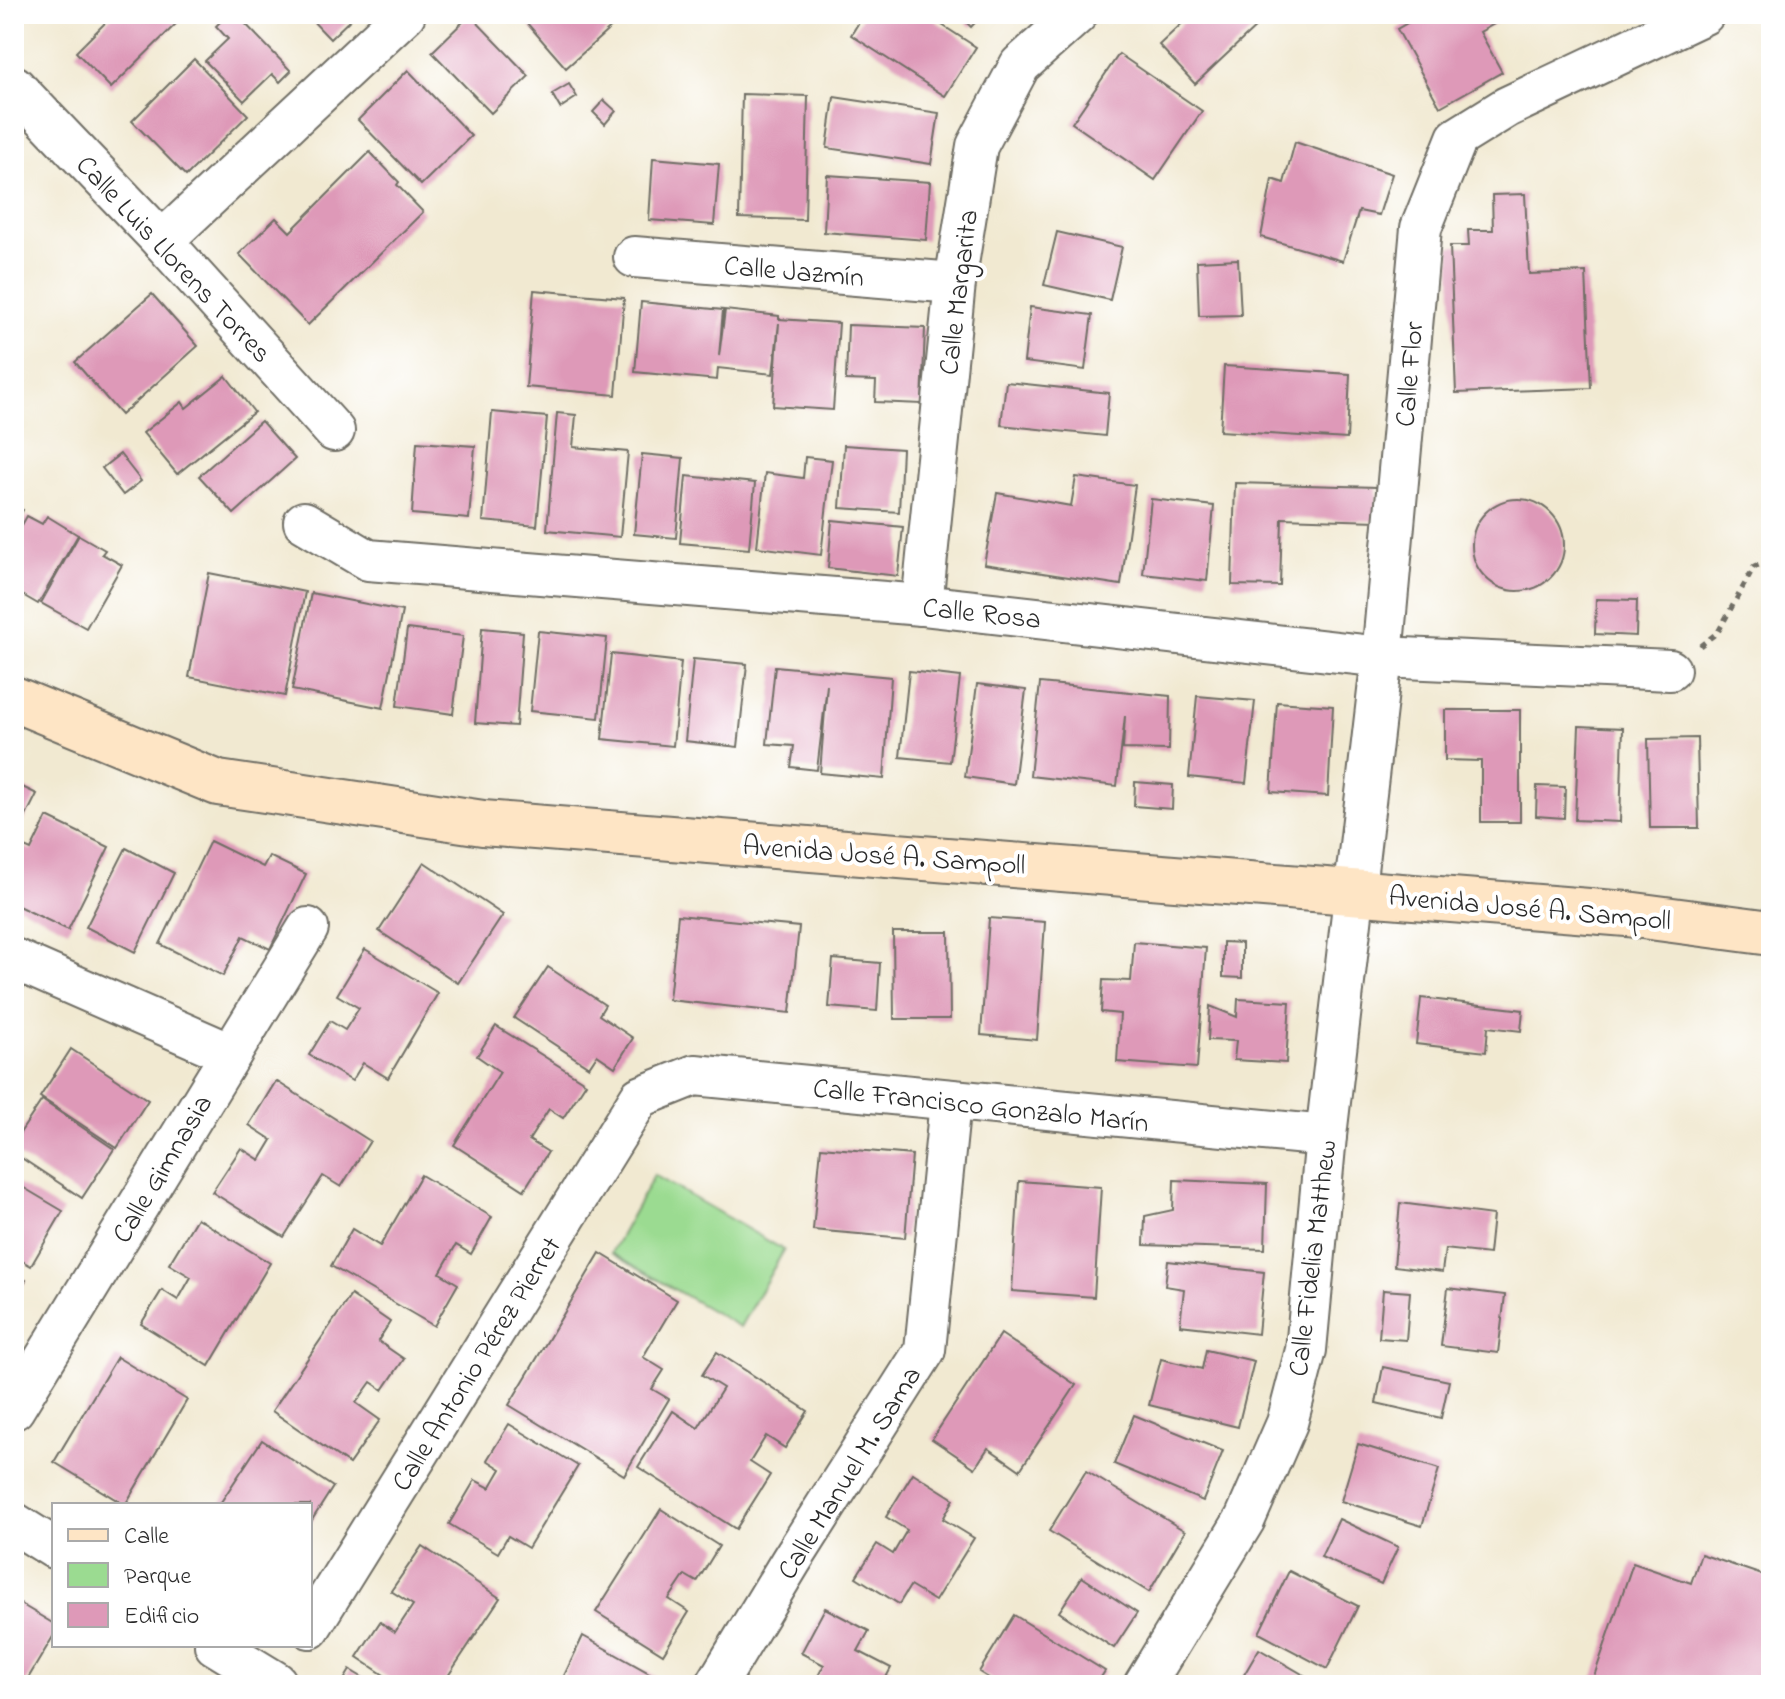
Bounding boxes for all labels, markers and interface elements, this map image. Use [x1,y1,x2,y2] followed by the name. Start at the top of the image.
[65,147,280,374] street label: Calle Luis Llorens Torres
[930,207,991,377] street label: Calle Margarita
[722,247,865,300] street label: Calle Jazmín
[1386,320,1437,429] street label: Calle Flor
[920,589,1043,642] street label: Calle Rosa
[741,827,1026,888] street label: Avenida José A. Sampoll
[1387,878,1673,943] street label: Avenida José A. Sampoll
[811,1069,1151,1146] street label: Calle Francisco Gonzalo Marín
[103,1088,225,1252] street label: Calle Gimnasia
[1280,1138,1349,1379] street label: Calle Fidelia Matthew
[383,1230,573,1500] street label: Calle Antonio Pérez Pierret
[769,1359,933,1589] street label: Calle Manuel M. Sama
[52,1503,312,1647] legend
[124,1520,169,1555] text: Calle
[124,1560,191,1595] text: Parque
[124,1600,199,1635] text: Edificio

